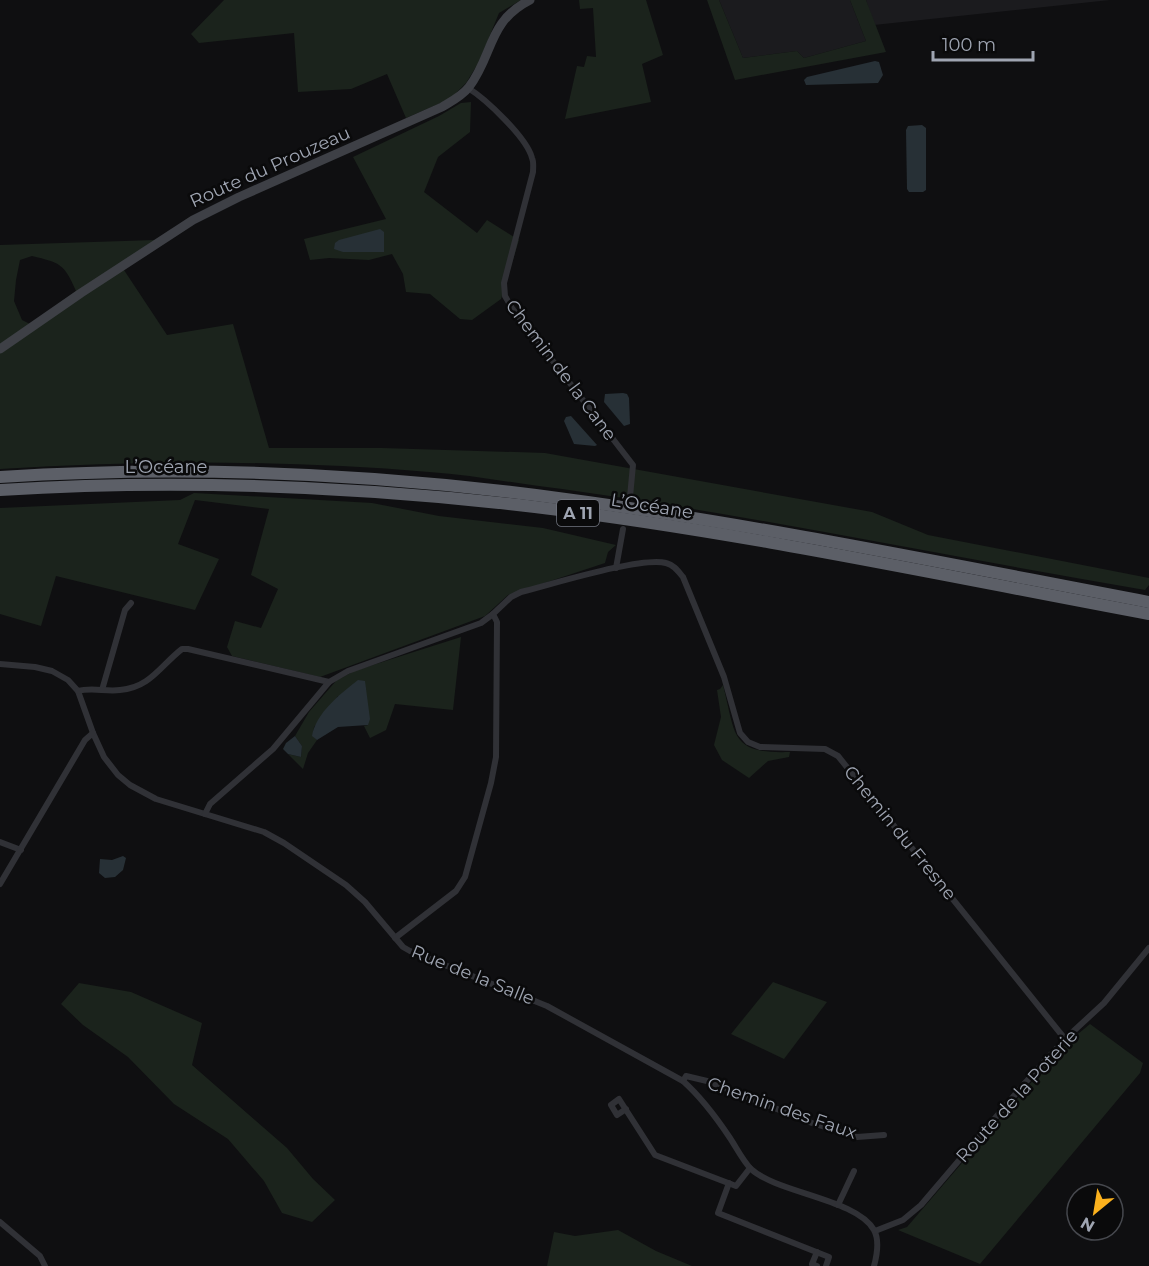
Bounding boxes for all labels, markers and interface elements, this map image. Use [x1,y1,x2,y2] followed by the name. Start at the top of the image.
[933,24,1034,62] scale bar
[942,34,996,56] text: 100 m
[186,122,354,212] street label: Route du Prouzeau
[501,295,621,445] street label: Chemin de la Cane
[125,456,208,478] street label: L’Océane
[609,489,695,523] street label: L’Océane
[557,500,599,526] road number: A 11
[839,761,961,905] street label: Chemin du Fresne
[408,940,538,1010] street label: Rue de la Salle
[951,1025,1083,1167] street label: Route de la Poterie
[704,1072,860,1144] street label: Chemin des Faux
[1065,1182,1125,1242] north arrow
[1077,1213,1098,1236] text: N

